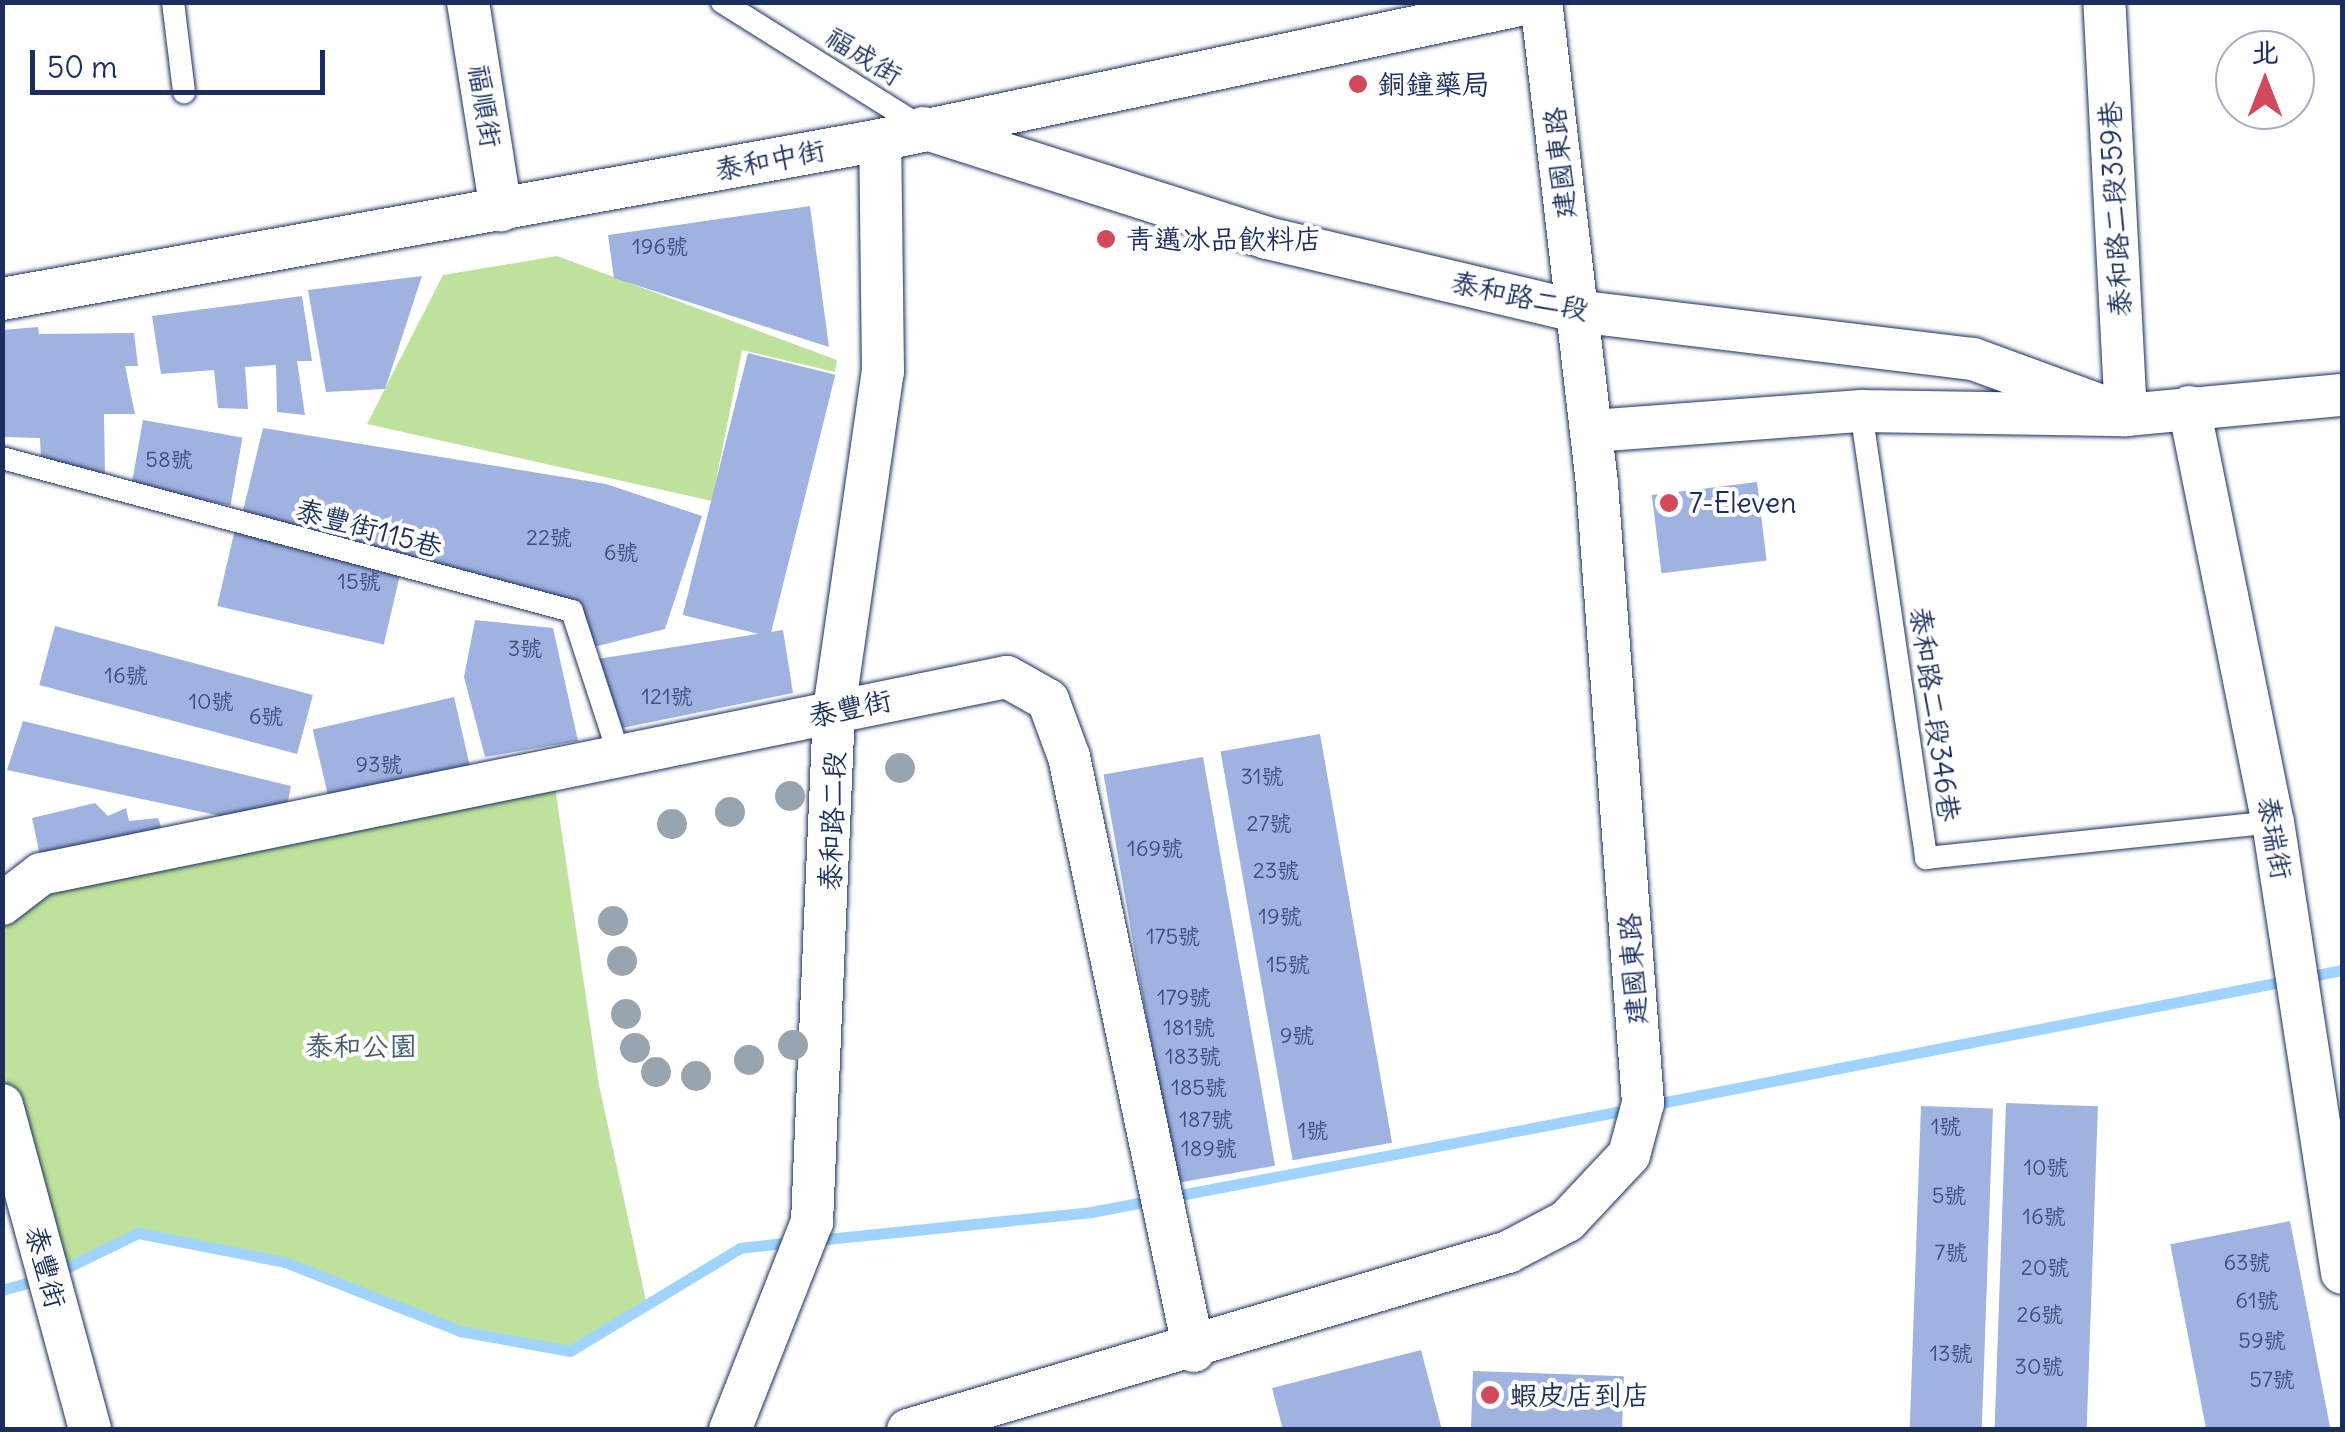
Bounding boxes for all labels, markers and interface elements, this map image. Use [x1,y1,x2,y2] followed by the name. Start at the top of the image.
[819,19,909,93] street label: 福成街
[35,30,330,92] scale bar
[2215,30,2315,130] north arrow
[2251,34,2279,70] text: 北
[47,48,117,86] text: 50 m
[462,62,508,150] street label: 福順街
[1378,67,1490,101] place label: 銅鐘藥局
[1347,73,1369,95] marker: 銅鐘藥局
[2093,100,2137,318] street label: 泰和路二段359巷
[1537,106,1583,220] street label: 建國東路
[712,133,828,187] street label: 泰和中街
[1126,222,1322,256] place label: 青邁冰品飲料店
[1095,228,1117,250] marker: 青邁冰品飲料店
[632,234,688,260] house number: 196號
[1448,265,1592,327] street label: 泰和路二段
[145,447,193,473] house number: 58號
[1689,486,1796,520] place label: 7-Eleven
[292,492,446,564] street label: 泰豐街115巷
[1658,492,1680,514] marker: 7-Eleven
[526,525,572,551] house number: 22號
[604,540,638,566] house number: 6號
[337,569,381,595] house number: 15號
[1903,605,1967,823] street label: 泰和路二段346巷
[508,636,542,662] house number: 3號
[104,663,148,689] house number: 16號
[805,683,895,733] street label: 泰豐街
[641,684,693,710] house number: 121號
[188,689,234,715] house number: 10號
[249,704,283,730] house number: 6號
[813,750,851,892] street label: 泰和路二段
[355,752,403,778] house number: 93號
[1241,764,1283,790] house number: 31號
[2251,794,2299,882] street label: 泰瑞街
[1247,811,1291,837] house number: 27號
[1127,836,1183,862] house number: 169號
[1253,858,1299,884] house number: 23號
[1258,904,1302,930] house number: 19號
[1612,912,1654,1026] street label: 建國東路
[1146,924,1200,950] house number: 175號
[1266,952,1310,978] house number: 15號
[1157,985,1211,1011] house number: 179號
[1163,1015,1215,1041] house number: 181號
[1280,1023,1314,1049] house number: 9號
[305,1029,417,1063] park label: 泰和公園
[1165,1044,1221,1070] house number: 183號
[1171,1075,1227,1101] house number: 185號
[1179,1107,1233,1133] house number: 187號
[1931,1114,1961,1140] house number: 1號
[1298,1118,1328,1144] house number: 1號
[1181,1136,1237,1162] house number: 189號
[2023,1155,2069,1181] house number: 10號
[1932,1183,1966,1209] house number: 5號
[2022,1204,2066,1230] house number: 16號
[19,1222,73,1312] street label: 泰豐街
[1935,1240,1967,1266] house number: 7號
[2223,1250,2271,1276] house number: 63號
[2021,1255,2069,1281] house number: 20號
[2235,1288,2279,1314] house number: 61號
[2017,1302,2063,1328] house number: 26號
[2238,1328,2286,1354] house number: 59號
[1929,1341,1973,1367] house number: 13號
[2015,1354,2063,1380] house number: 30號
[2249,1367,2295,1393] house number: 57號
[1510,1378,1650,1412] place label: 蝦皮店到店
[1479,1384,1501,1406] marker: 蝦皮店到店

